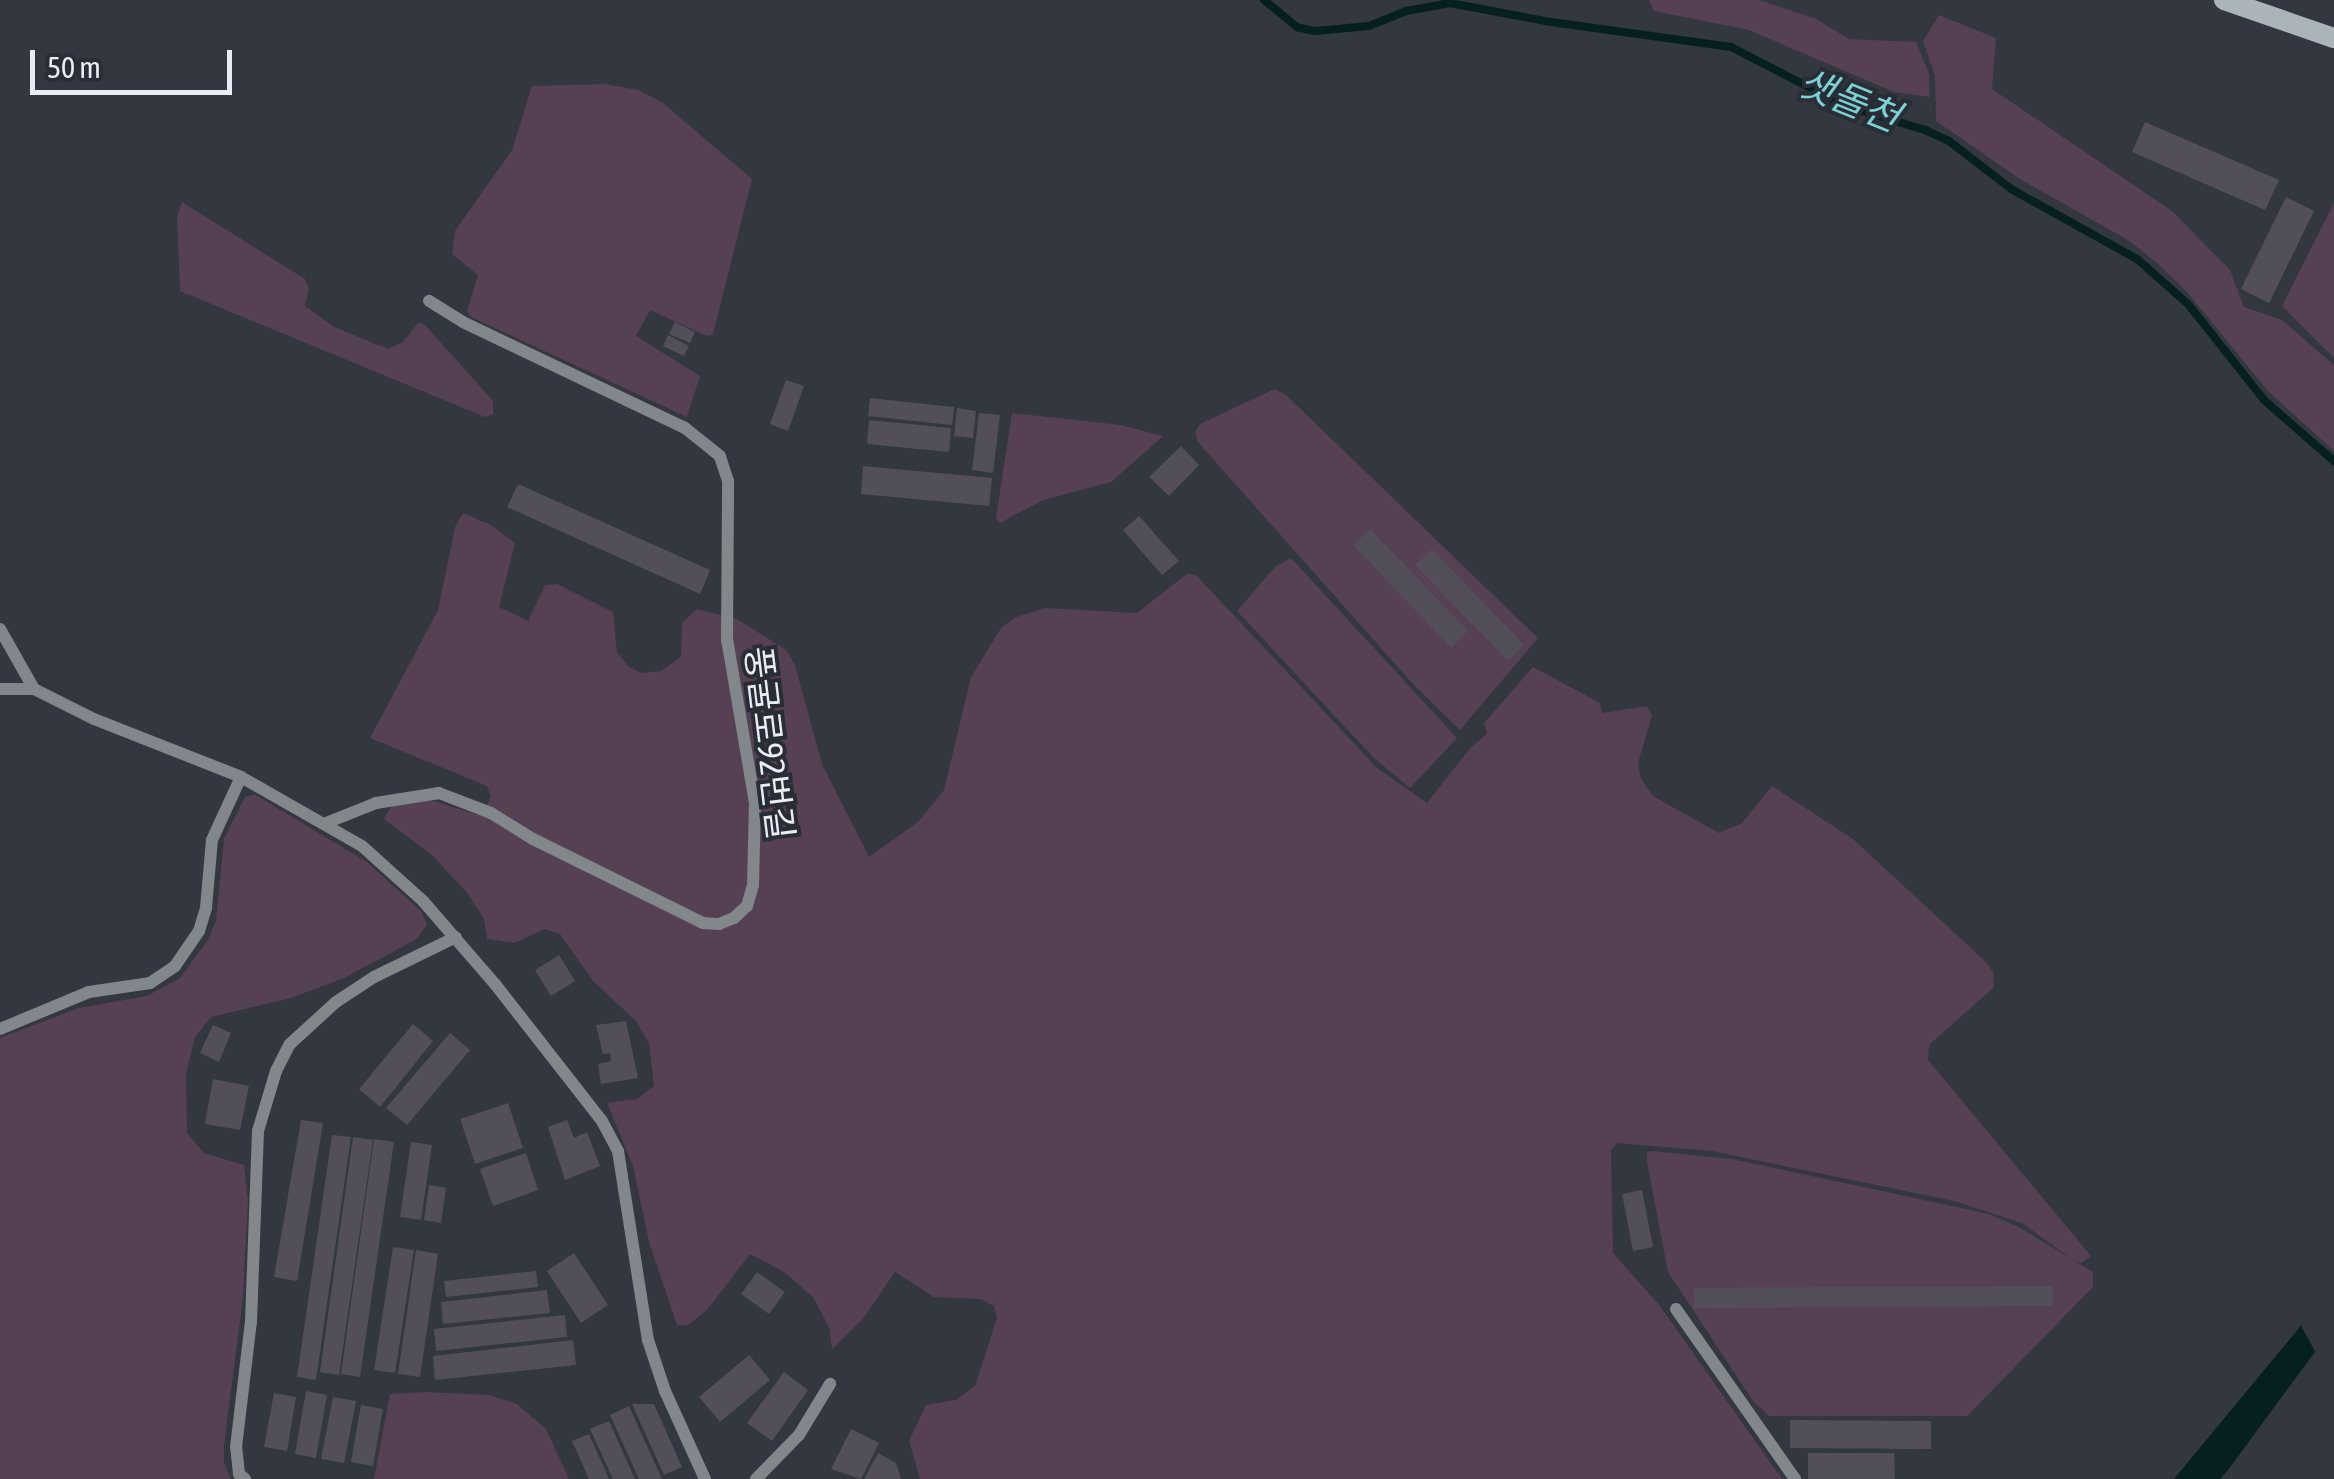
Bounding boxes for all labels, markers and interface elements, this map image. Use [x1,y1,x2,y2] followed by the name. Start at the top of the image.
[35,30,238,92] scale bar
[47,50,101,84] text: 50 m
[1792,59,1906,141] water label: 샛돌천
[737,644,803,842] street label: 풍굴로92번길

